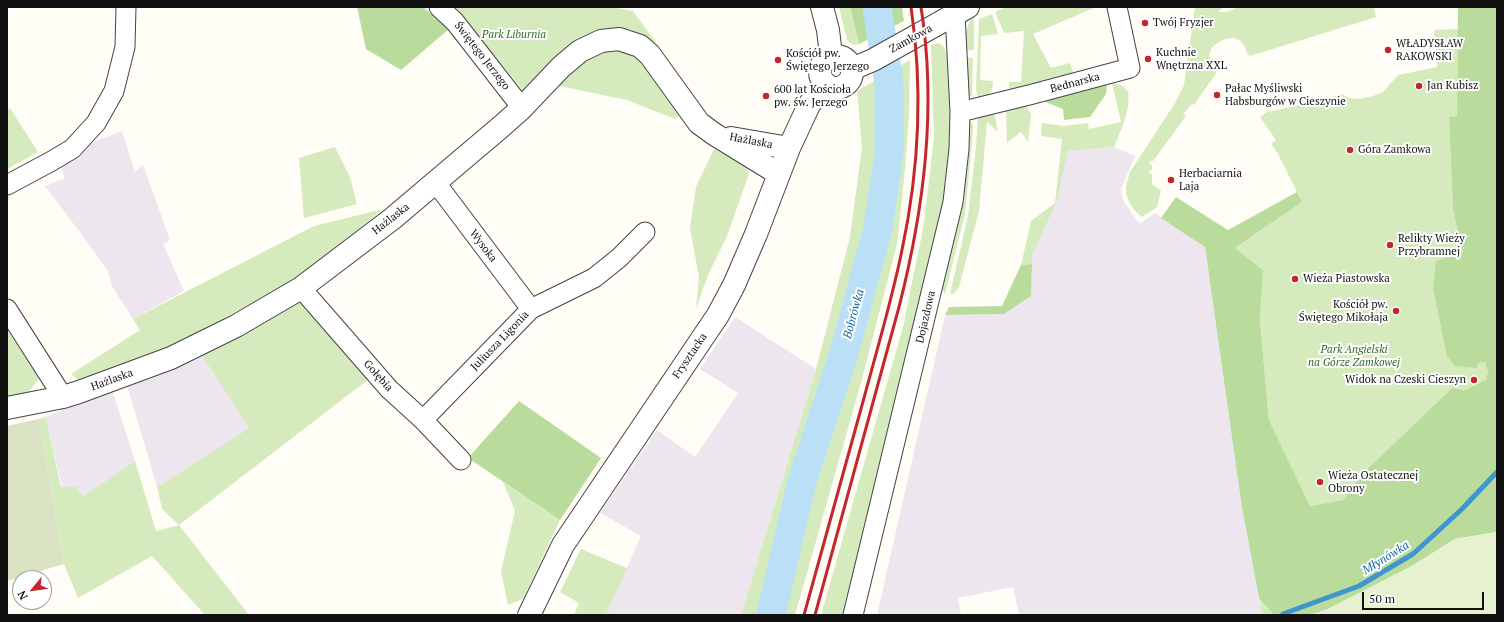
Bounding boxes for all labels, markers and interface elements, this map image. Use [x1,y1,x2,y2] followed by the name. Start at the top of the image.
[1153,16,1214,30] place label: Twój Fryzjer
[1140,18,1150,28] marker: Twój Fryzjer
[451,19,513,93] street label: Świętego Jerzego
[887,22,935,56] street label: Zamkowa
[482,28,546,42] park label: Park Liburnia
[1396,37,1463,63] place label: WŁADYSŁAW RAKOWSKI
[1383,45,1393,55] marker: WŁADYSŁAW RAKOWSKI
[1156,46,1227,72] place label: Kuchnie Wnętrzna XXL
[786,47,869,73] place label: Kościół pw. Świętego Jerzego
[1143,54,1153,64] marker: Kuchnie Wnętrzna XXL
[773,55,783,65] marker: Kościół pw. Świętego Jerzego
[1049,70,1101,96] street label: Bednarska
[1427,79,1478,93] place label: Jan Kubisz
[1414,81,1424,91] marker: Jan Kubisz
[1225,82,1346,108] place label: Pałac Myśliwski Habsburgów w Cieszynie
[774,83,851,109] place label: 600 lat Kościoła pw. św. Jerzego
[1212,90,1222,100] marker: Pałac Myśliwski Habsburgów w Cieszynie
[761,91,771,101] marker: 600 lat Kościoła pw. św. Jerzego
[728,130,774,152] street label: Hażlaska
[1358,143,1431,157] place label: Góra Zamkowa
[1345,145,1355,155] marker: Góra Zamkowa
[1179,167,1242,193] place label: Herbaciarnia Laja
[1166,175,1176,185] marker: Herbaciarnia Laja
[370,200,412,238] street label: Hażlaska
[467,227,499,265] street label: Wysoka
[1398,232,1465,258] place label: Relikty Wieży Przybramnej
[1385,240,1395,250] marker: Relikty Wieży Przybramnej
[1303,272,1390,286] place label: Wieża Piastowska
[1290,274,1300,284] marker: Wieża Piastowska
[840,288,868,340] water label: Bobrówka
[914,289,938,345] street label: Dojazdowa
[1299,298,1388,324] place label: Kościół pw. Świętego Mikołaja
[1391,306,1401,316] marker: Kościół pw. Świętego Mikołaja
[468,308,532,374] street label: Juliusza Ligonia
[670,331,710,381] street label: Frysztacka
[1308,343,1400,369] park label: Park Angielski na Górze Zamkowej
[361,358,395,394] street label: Gołębia
[89,366,135,394] street label: Hażlaska
[1345,373,1466,387] place label: Widok na Czeski Cieszyn
[1469,375,1479,385] marker: Widok na Czeski Cieszyn
[1328,469,1418,495] place label: Wieża Ostatecznej Obrony
[1315,477,1325,487] marker: Wieża Ostatecznej Obrony
[1360,538,1412,578] water label: Młynówka
[12,570,52,610] north arrow
[1364,584,1486,610] scale bar
[14,588,31,602] text: N
[1369,591,1395,606] text: 50 m

